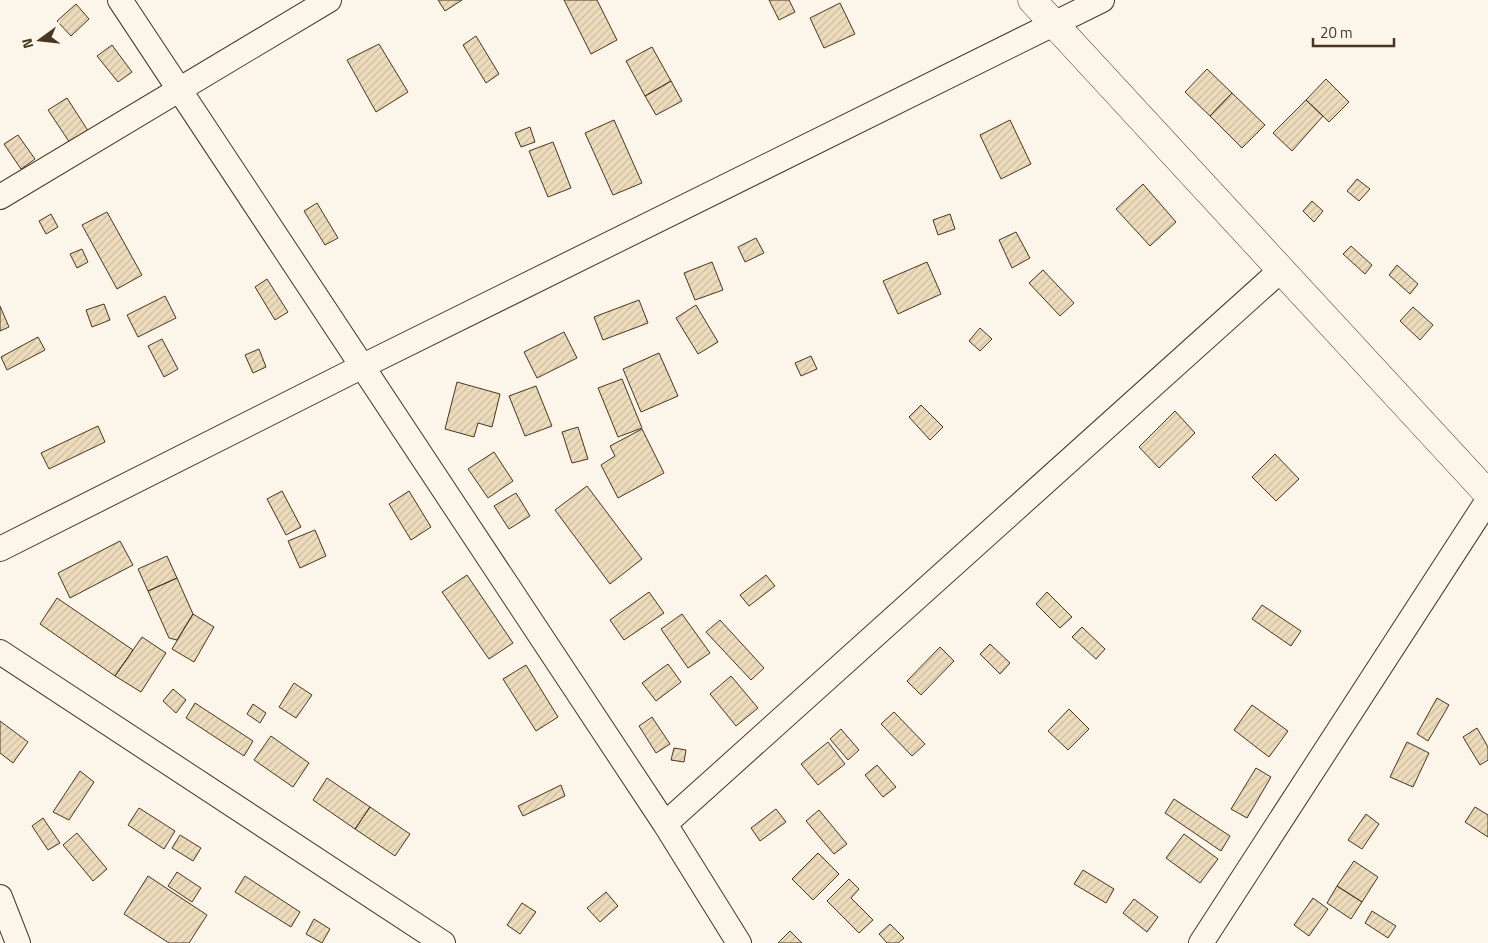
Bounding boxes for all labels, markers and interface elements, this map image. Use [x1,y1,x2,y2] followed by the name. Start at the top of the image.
[15,15,65,65] north arrow
[1313,15,1394,47] scale bar
[1320,21,1353,44] text: 20 m
[16,36,38,51] text: N

